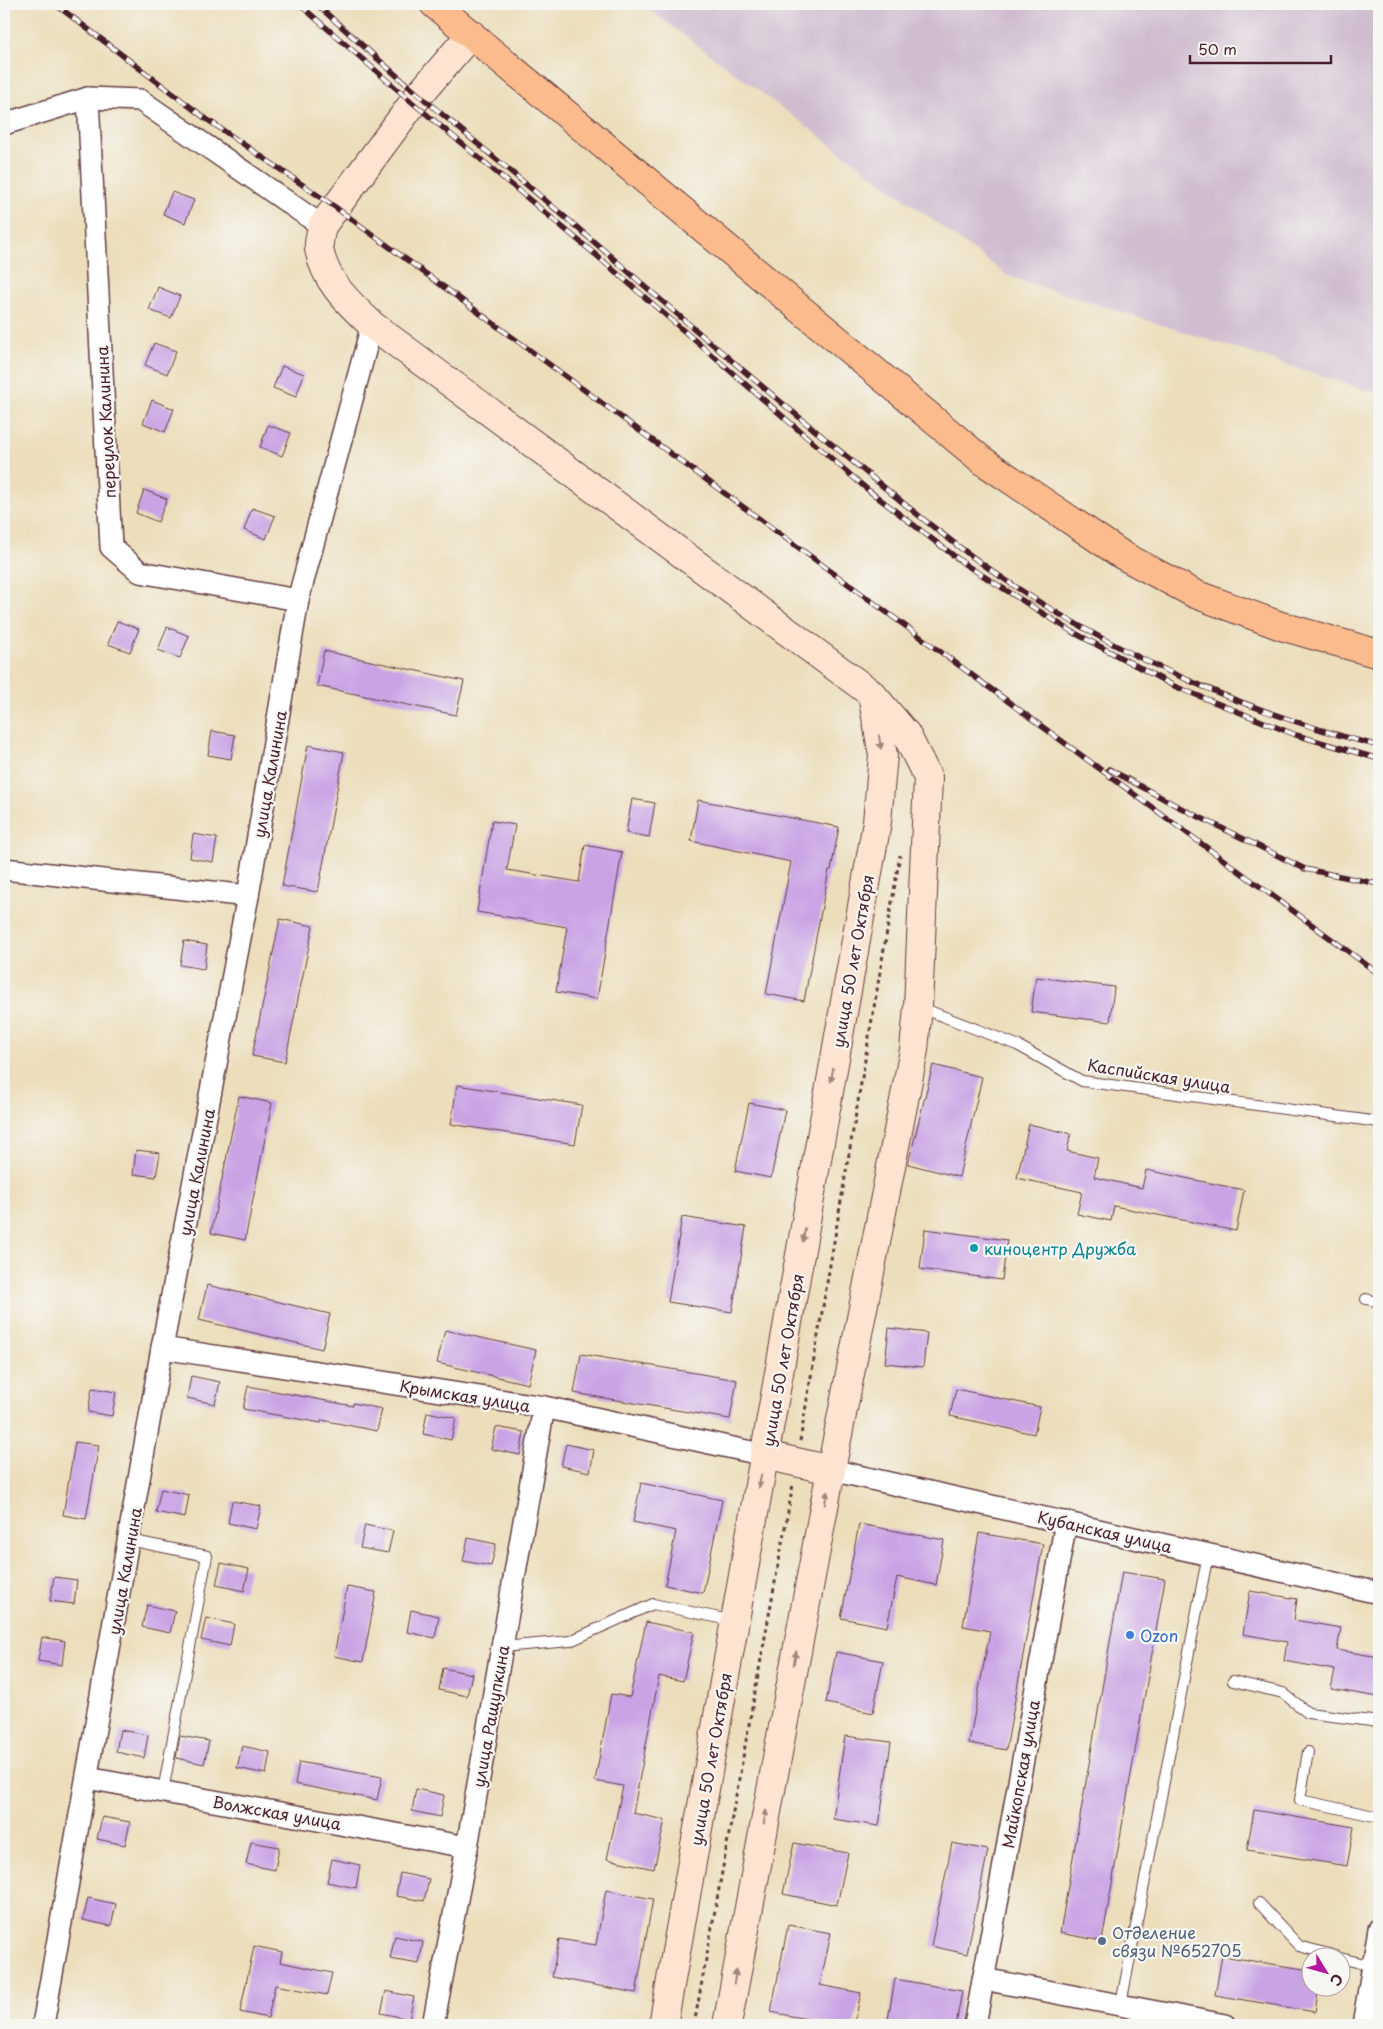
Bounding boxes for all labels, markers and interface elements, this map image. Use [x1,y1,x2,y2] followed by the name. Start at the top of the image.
[1190,32,1332,64] scale bar
[1198,37,1237,60] text: 50 m
[89,345,121,499] street label: переулок Калинина
[246,708,292,840] street label: улица Калинина
[877,734,885,750] one-way arrow
[825,873,879,1049] street label: улица 50 лет Октября
[1086,1052,1232,1098] street label: Каспийская улица
[828,1067,836,1083] one-way arrow
[172,1106,220,1238] street label: улица Калинина
[800,1227,808,1243] one-way arrow
[984,1236,1136,1260] place label: киноцентр Дружба
[968,1242,980,1254] marker: киноцентр Дружба
[755,1272,809,1448] street label: улица 50 лет Октября
[398,1373,532,1417] street label: Крымская улица
[756,1474,764,1489] one-way arrow
[822,1490,830,1506] one-way arrow
[1035,1504,1175,1558] street label: Кубанская улица
[101,1505,147,1637] street label: улица Калинина
[1140,1623,1178,1647] place label: Ozon
[1124,1629,1136,1641] marker: Ozon
[466,1643,514,1789] street label: улица Ращупкина
[792,1649,800,1665] one-way arrow
[683,1671,737,1847] street label: улица 50 лет Октября
[995,1698,1045,1850] street label: Майкопская улица
[211,1789,343,1835] street label: Волжская улица
[761,1810,769,1825] one-way arrow
[1112,1920,1241,1962] place label: Отделение связи №652705
[1096,1935,1108,1947] marker: Отделение связи №652705
[1300,1946,1350,1996] north arrow
[732,1969,740,1985] one-way arrow
[1325,1970,1348,1991] text: С

